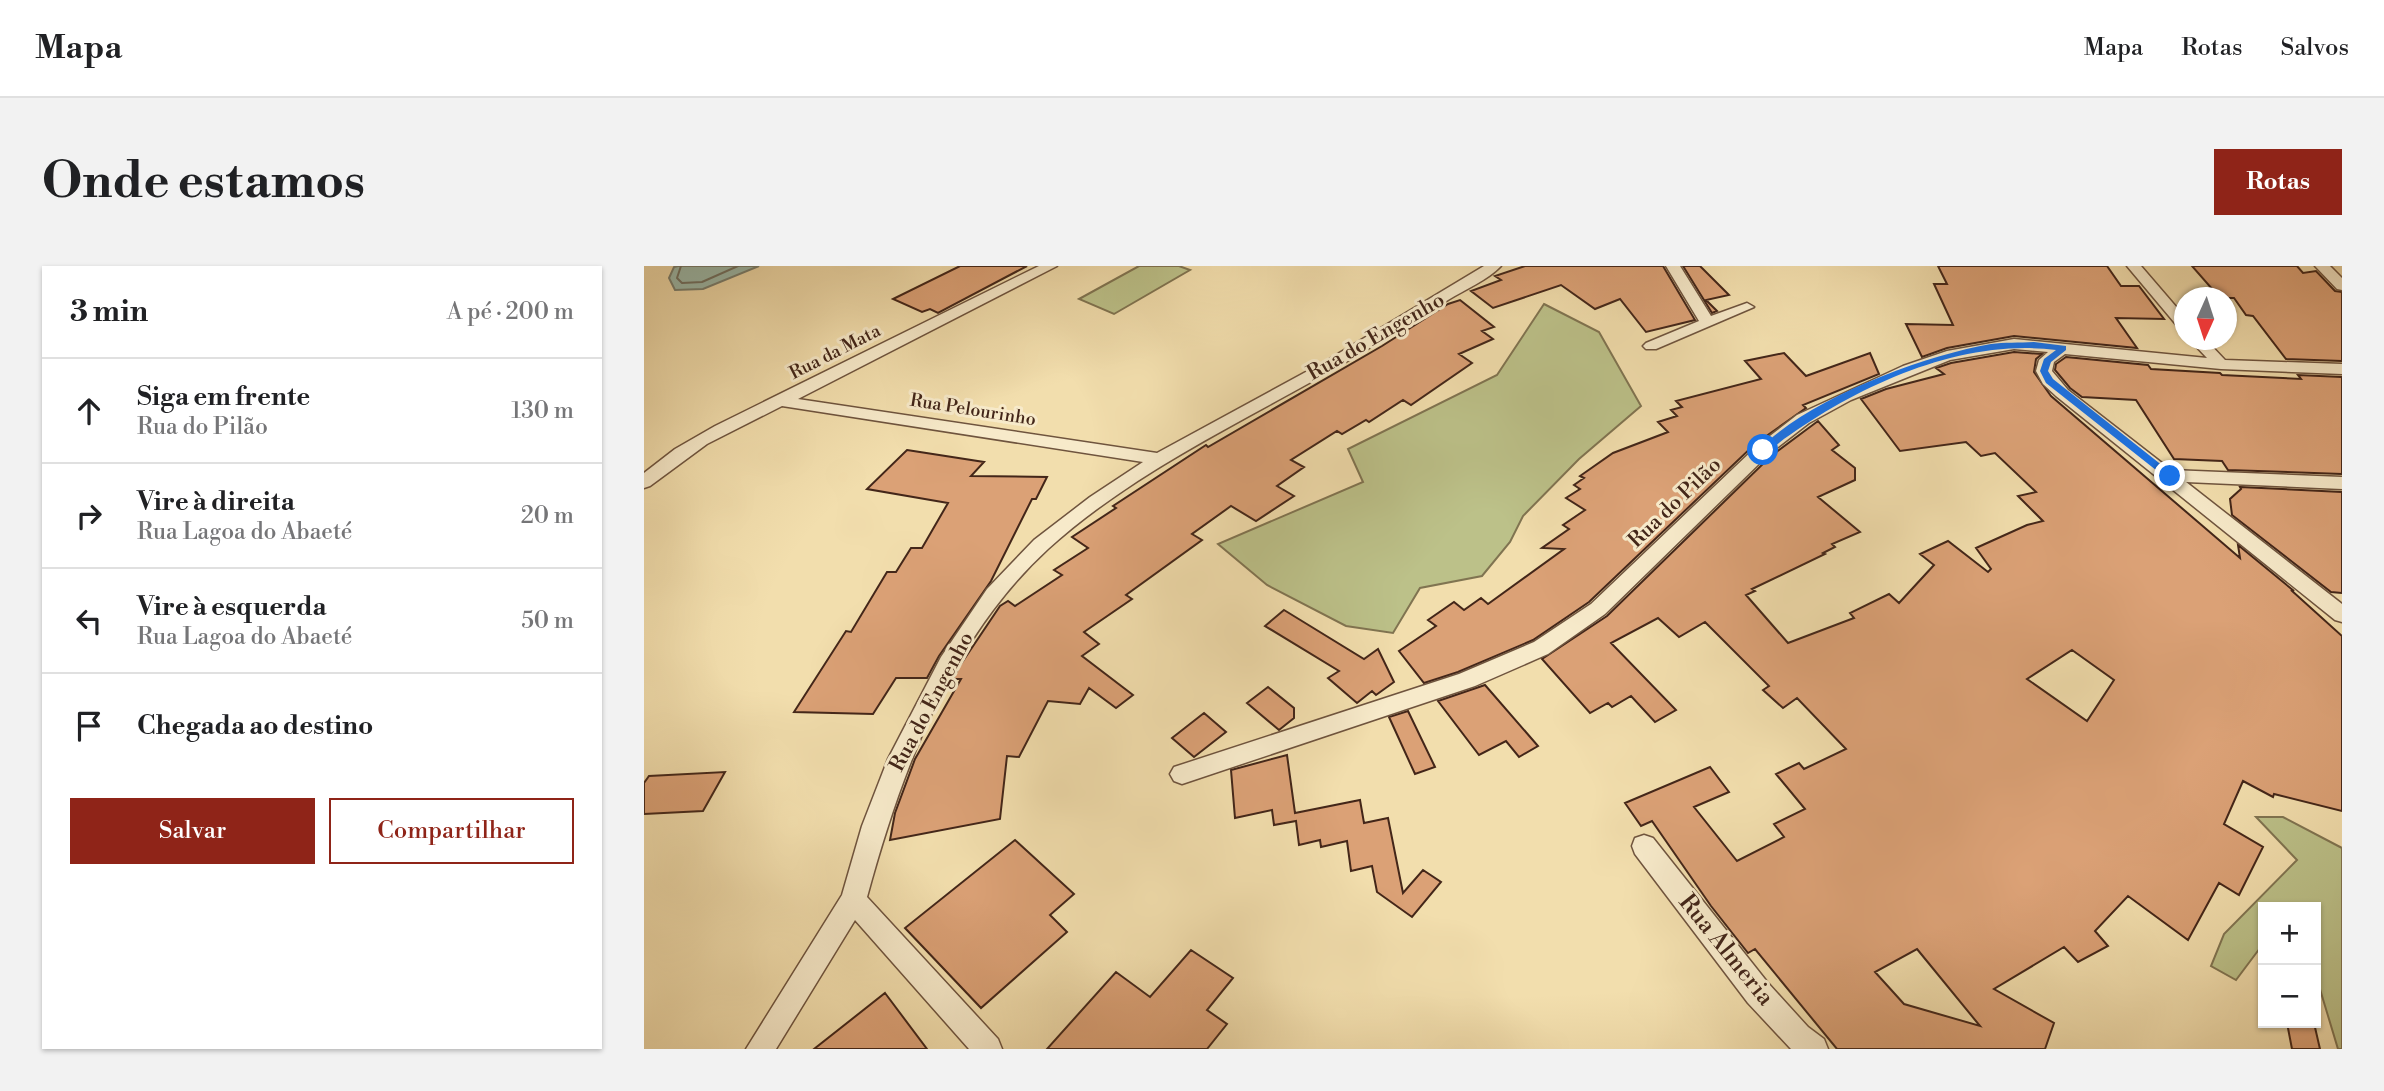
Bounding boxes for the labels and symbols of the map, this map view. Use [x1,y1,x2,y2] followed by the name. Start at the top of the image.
[1303,287,1449,387] street label: Rua do Engenho
[2174,287,2237,350] north arrow
[786,319,885,385] street label: Rua da Mata
[908,389,1038,431] street label: Rua Pelourinho
[1747,434,1778,465] route start
[1623,452,1727,554] street label: Rua do Pilão
[2154,460,2185,491] route end
[884,628,980,776] street label: Rua do Engenho
[1672,888,1781,1013] street label: Rua Almeria

